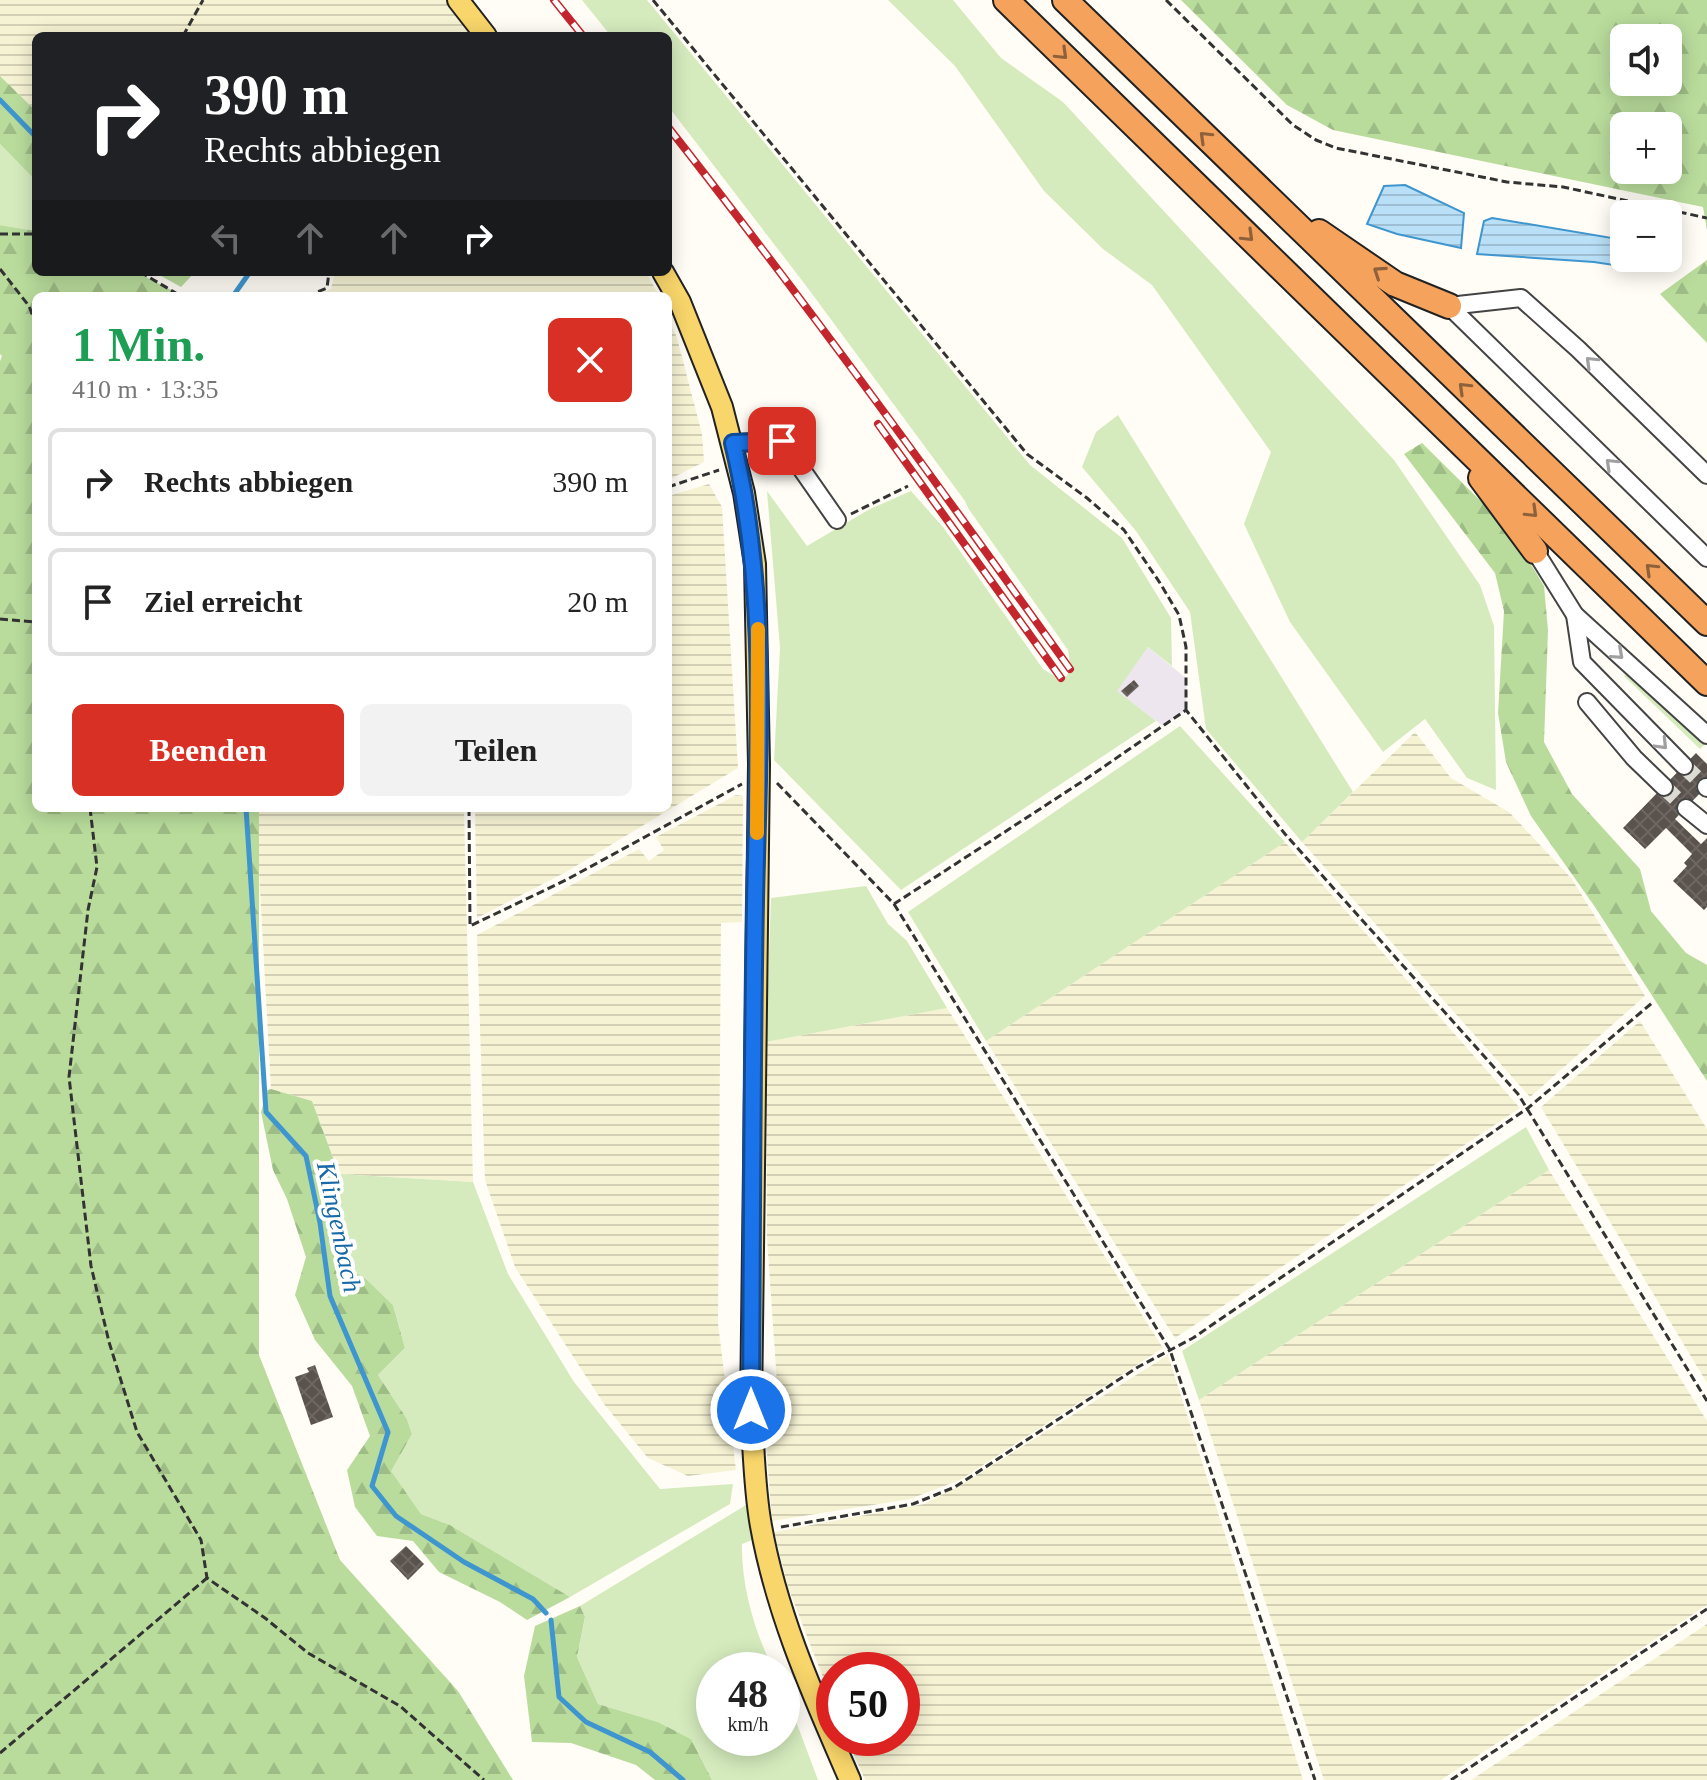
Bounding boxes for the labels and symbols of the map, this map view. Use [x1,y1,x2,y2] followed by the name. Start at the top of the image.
[1053,45,1067,60] one-way arrow
[1200,132,1214,147] one-way arrow
[1239,226,1253,241] one-way arrow
[1373,267,1387,282] one-way arrow
[1586,357,1600,371] one-way arrow
[1459,383,1473,397] one-way arrow
[748,407,816,475] pin
[1606,459,1620,474] one-way arrow
[1523,503,1537,517] one-way arrow
[1646,564,1660,578] one-way arrow
[1609,645,1623,659] one-way arrow
[1653,735,1667,749] one-way arrow
[311,1158,367,1295] water label: Klingenbach
[709,1368,793,1452] position arrow
[816,1652,920,1756] speed limit sign: 50

